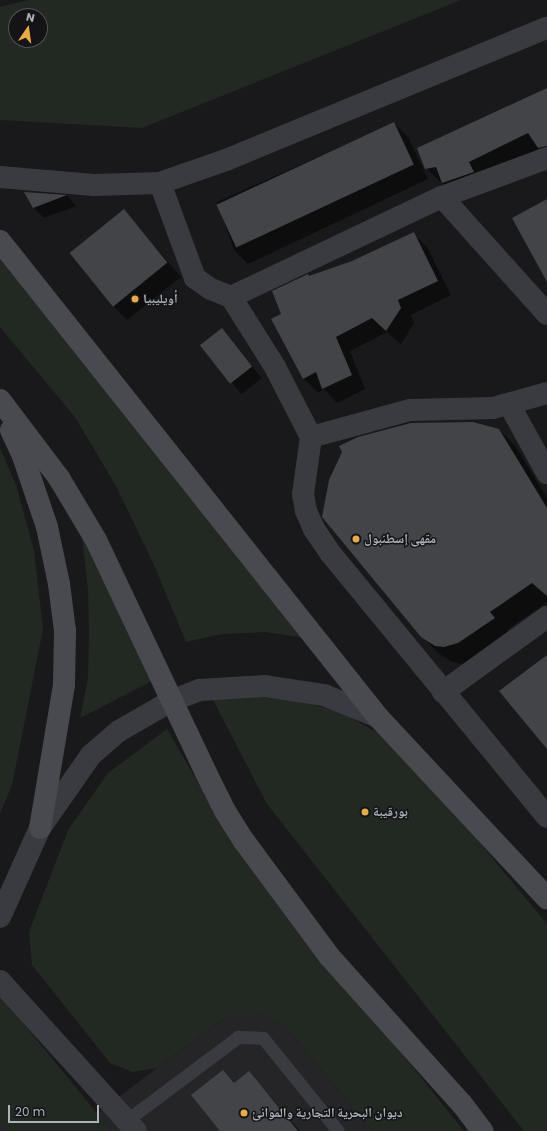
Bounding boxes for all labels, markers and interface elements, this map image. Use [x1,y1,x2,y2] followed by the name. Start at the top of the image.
[8,8,48,48] north arrow
[25,9,36,26] text: N
[143,291,178,307] place label: أويليبيا
[130,294,140,304] marker: أويليبيا
[364,531,436,547] place label: مقهى إسطنبول
[351,534,361,544] marker: مقهى إسطنبول
[373,804,408,820] place label: بورقيبة
[360,807,370,817] marker: بورقيبة
[10,1097,101,1123] scale bar
[15,1103,45,1120] text: 20 m
[252,1105,403,1121] place label: ديوان البحرية التجارية والموانئ
[239,1108,249,1118] marker: ديوان البحرية التجارية والموانئ

